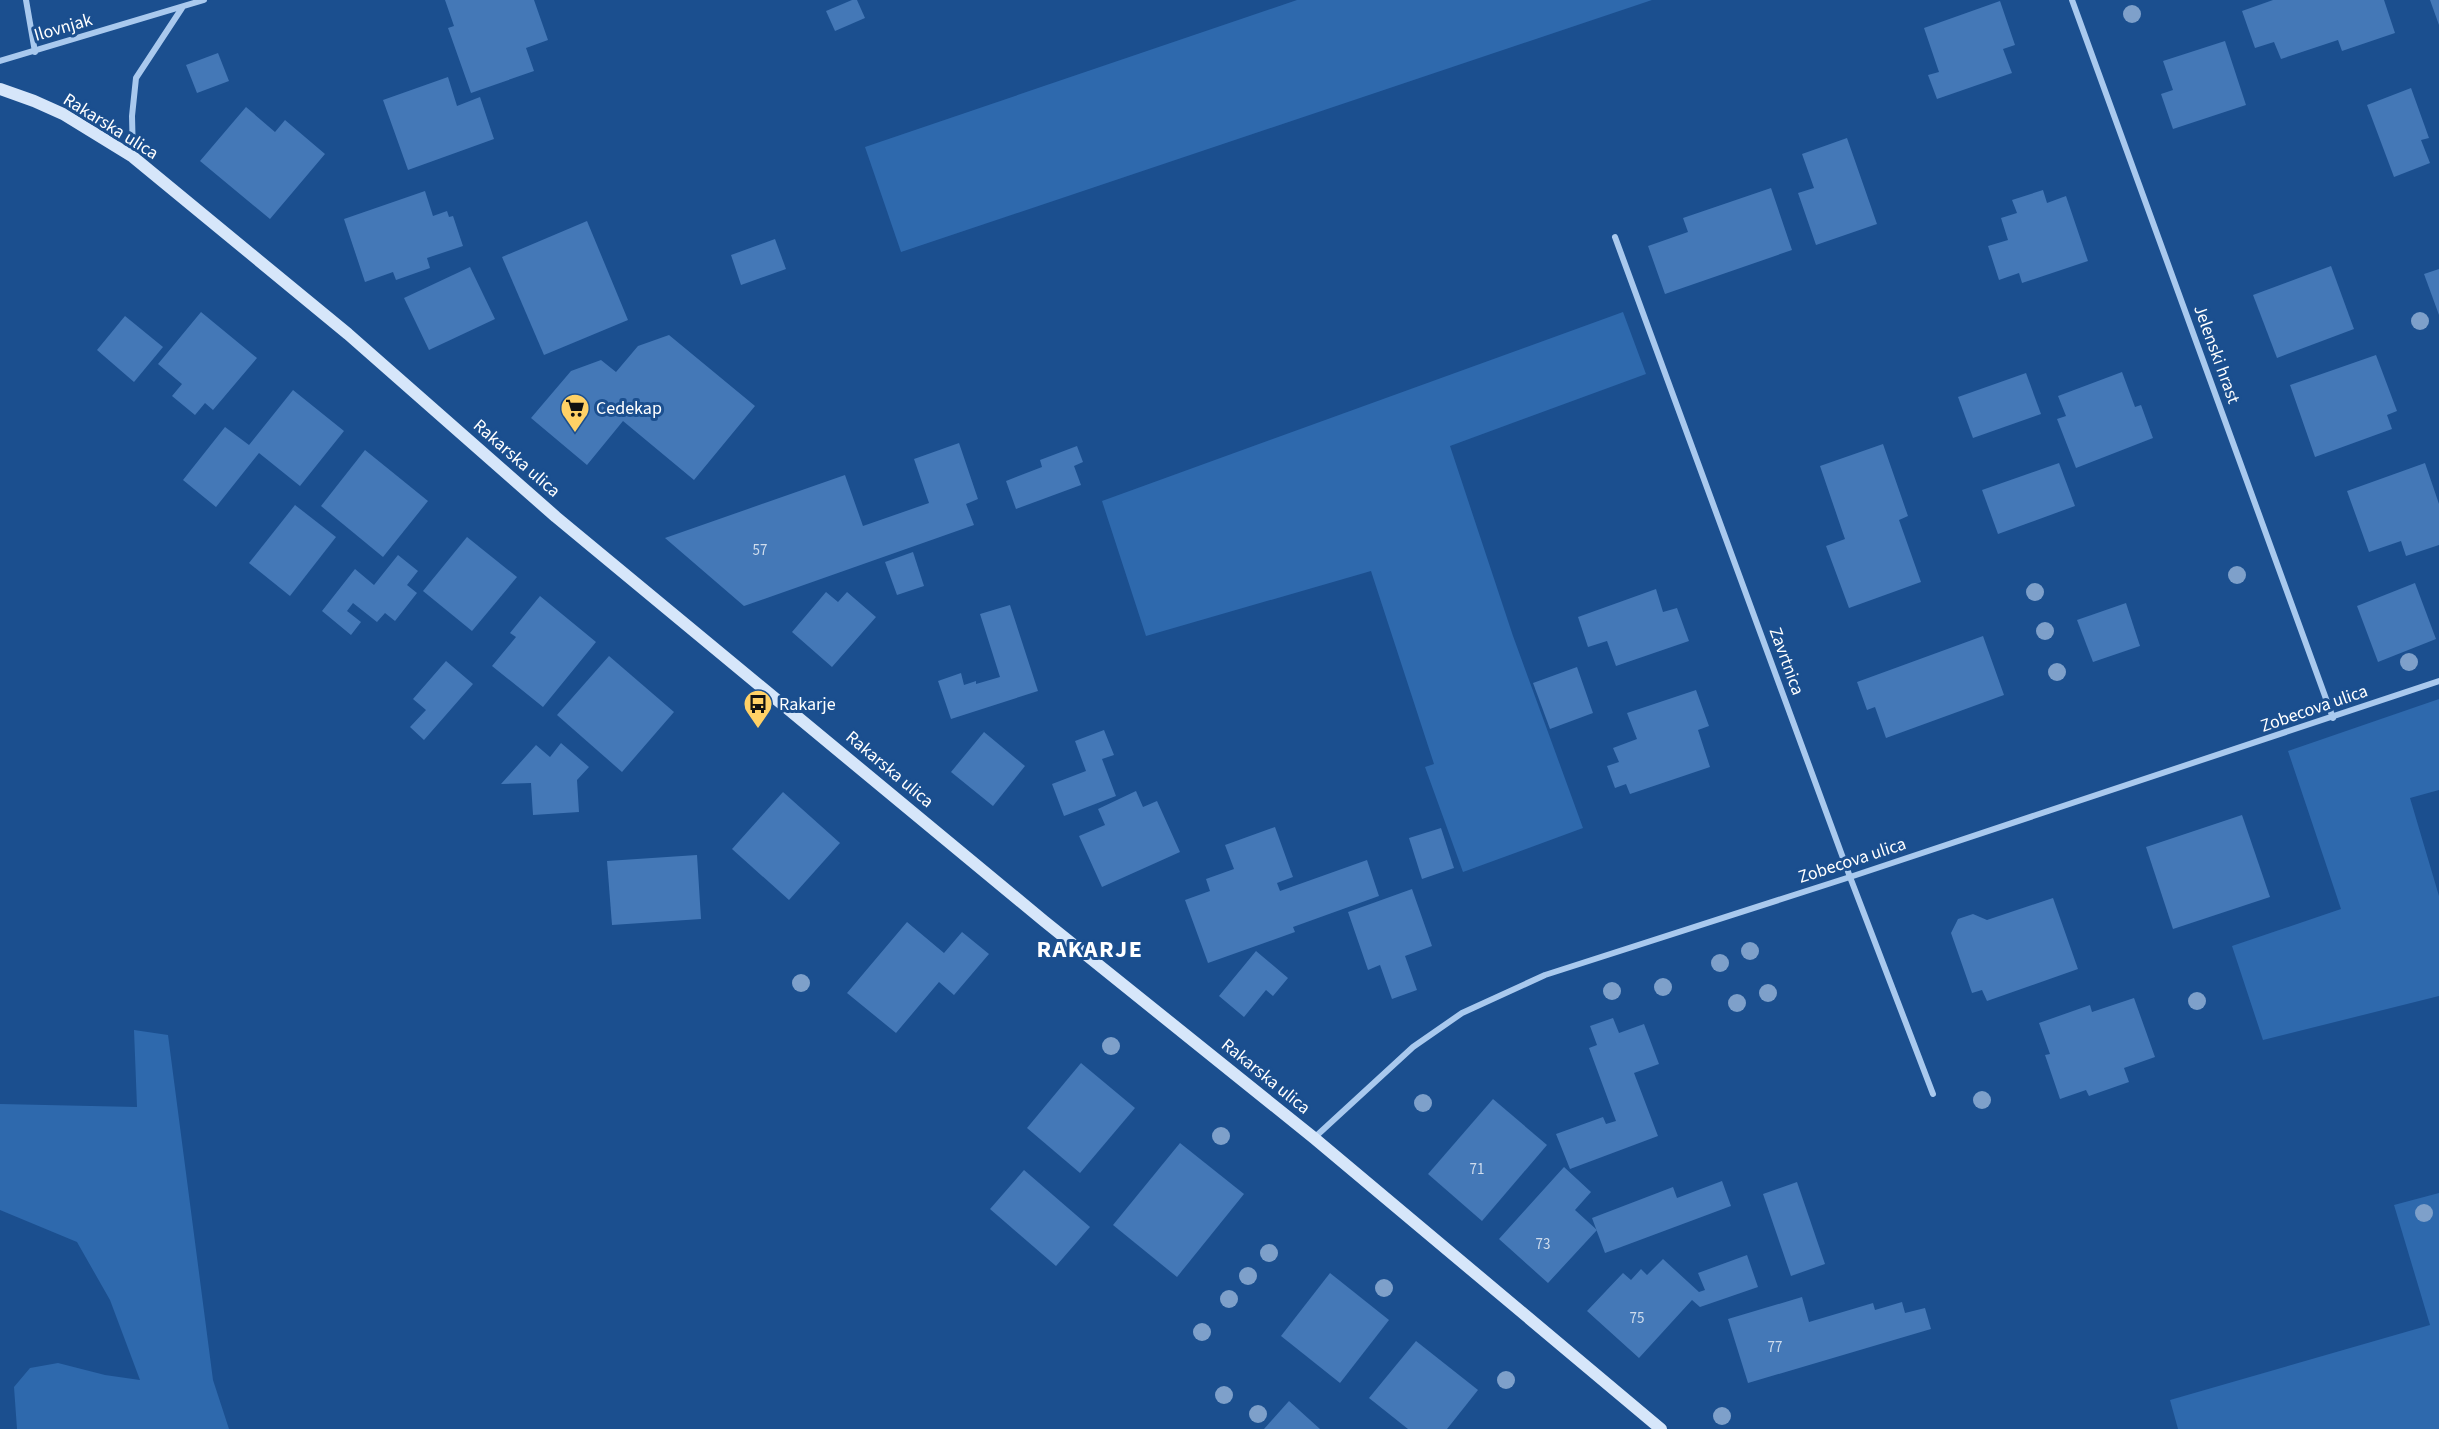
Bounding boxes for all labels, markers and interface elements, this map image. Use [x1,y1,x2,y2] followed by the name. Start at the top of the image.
[31,7,95,48] street label: Ilovnjak
[58,87,163,166] street label: Rakarska ulica
[2187,301,2246,407] street label: Jelenski hrast
[559,392,591,434] supermarket icon: Cedekap
[596,396,662,421] place label: Cedekap
[468,413,566,503] street label: Rakarska ulica
[753,540,767,561] house number: 57
[1763,624,1810,699] street label: Zavrtnica
[2257,678,2371,739] street label: Zobecova ulica
[742,688,774,730] bus stop icon: Rakarje
[779,692,836,717] place label: Rakarje
[840,725,939,814] street label: Rakarska ulica
[1795,831,1909,890] street label: Zobecova ulica
[1037,932,1143,967] district label: RAKARJE
[1216,1033,1316,1120] street label: Rakarska ulica
[1470,1159,1484,1180] house number: 71
[1536,1234,1550,1255] house number: 73
[1630,1308,1644,1329] house number: 75
[1768,1337,1782,1358] house number: 77

